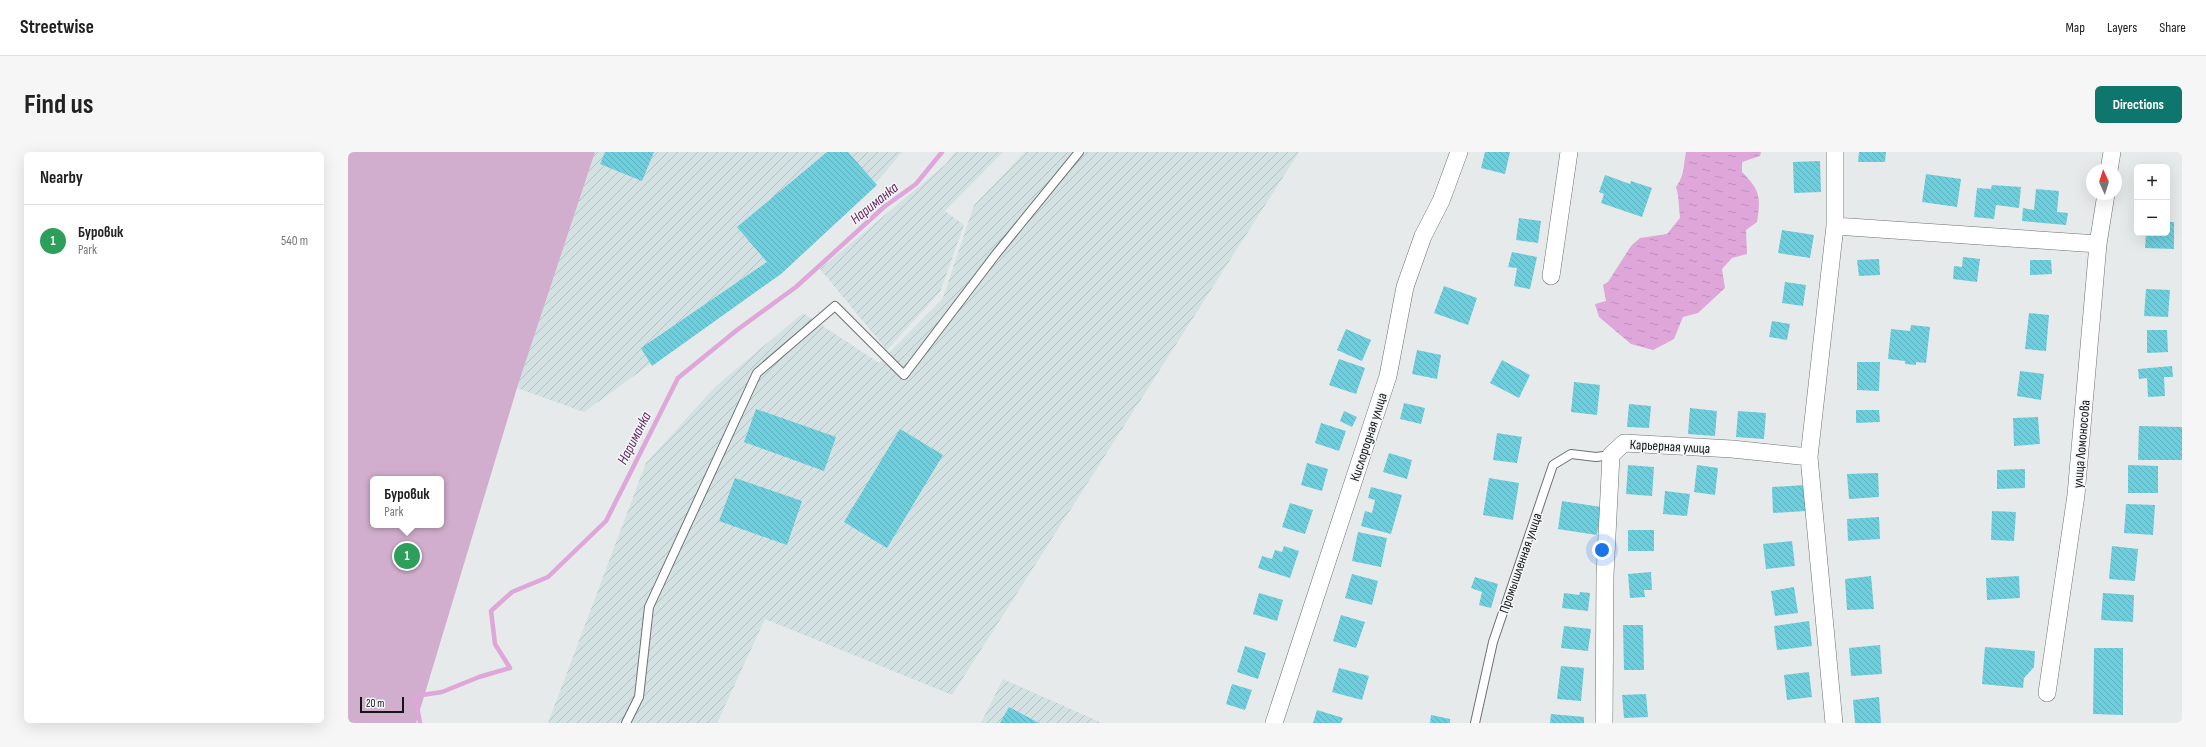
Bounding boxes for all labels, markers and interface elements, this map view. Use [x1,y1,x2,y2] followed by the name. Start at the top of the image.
[20,16,94,39] text: Streetwise
[2065,19,2085,36] text: Map
[2107,19,2137,36] text: Layers
[2159,19,2186,36] text: Share
[2095,86,2182,123] button: Directions
[24,88,93,121] text: Find us
[2086,164,2122,200] north arrow
[2134,164,2170,236] map controls
[2134,164,2170,200] button: +
[40,168,83,188] text: Nearby
[846,178,902,229] water label: Нариманка
[2134,200,2170,236] button: −
[78,223,123,242] text: Буровик
[50,233,56,249] text: 1
[281,233,308,249] text: 540 m
[78,242,97,258] text: Park
[1346,391,1391,484] street label: Кислородная улица
[2069,399,2094,489] street label: улица Ломоносова
[613,409,656,468] water label: Нариманка
[1629,436,1711,457] street label: Карьерная улица
[370,476,444,528] popup
[384,485,430,504] text: Буровик
[384,504,403,520] text: Park
[1495,511,1546,616] street label: Промышленная улица
[1592,540,1612,560] your location
[394,541,420,571] pin: 1
[360,695,404,714] scale bar
[366,697,384,710] text: 20 m

